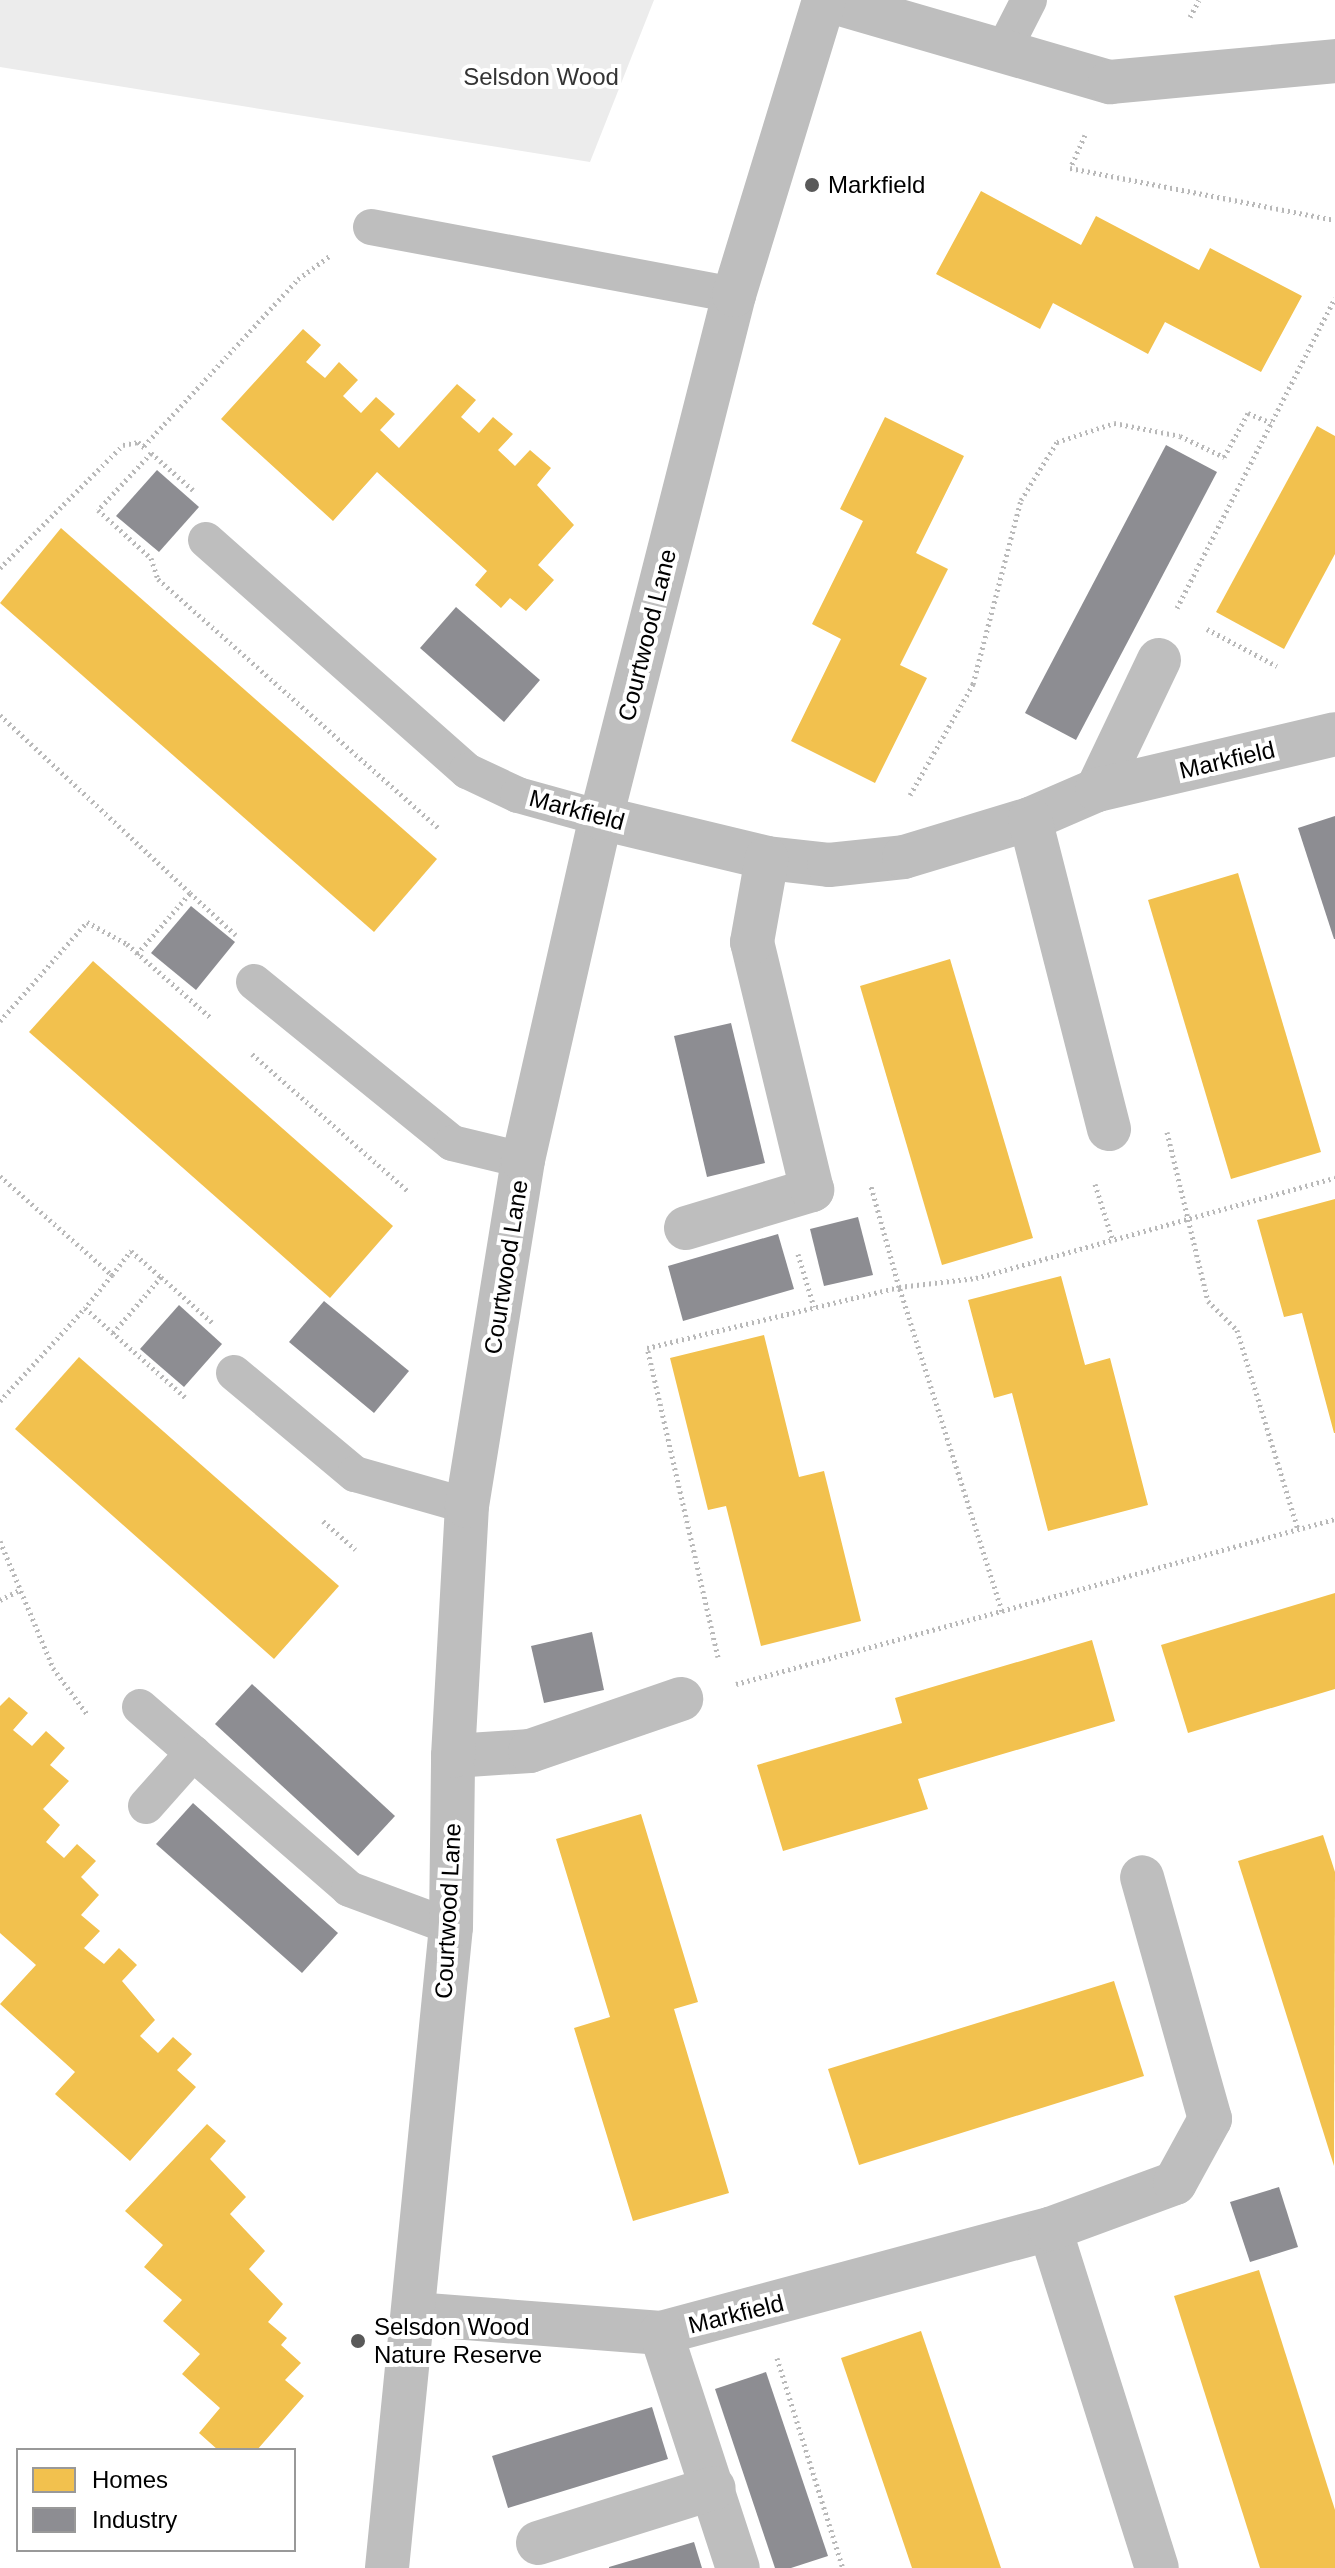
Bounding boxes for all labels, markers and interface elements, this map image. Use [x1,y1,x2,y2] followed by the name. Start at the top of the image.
[463,63,619,91] park label: Selsdon Wood
[828,171,925,199] place label: Markfield
[803,176,821,194] marker: Markfield
[612,546,682,724] street label: Courtwood Lane
[1176,735,1278,785] street label: Markfield
[526,783,628,837] street label: Markfield
[478,1178,534,1356] street label: Courtwood Lane
[429,1822,467,2000] street label: Courtwood Lane
[685,2288,787,2340] street label: Markfield
[374,2313,542,2369] place label: Selsdon Wood Nature Reserve
[349,2332,367,2350] marker: Selsdon Wood Nature Reserve
[16,2448,296,2552] legend
[92,2466,168,2493] text: Homes
[92,2506,177,2533] text: Industry

